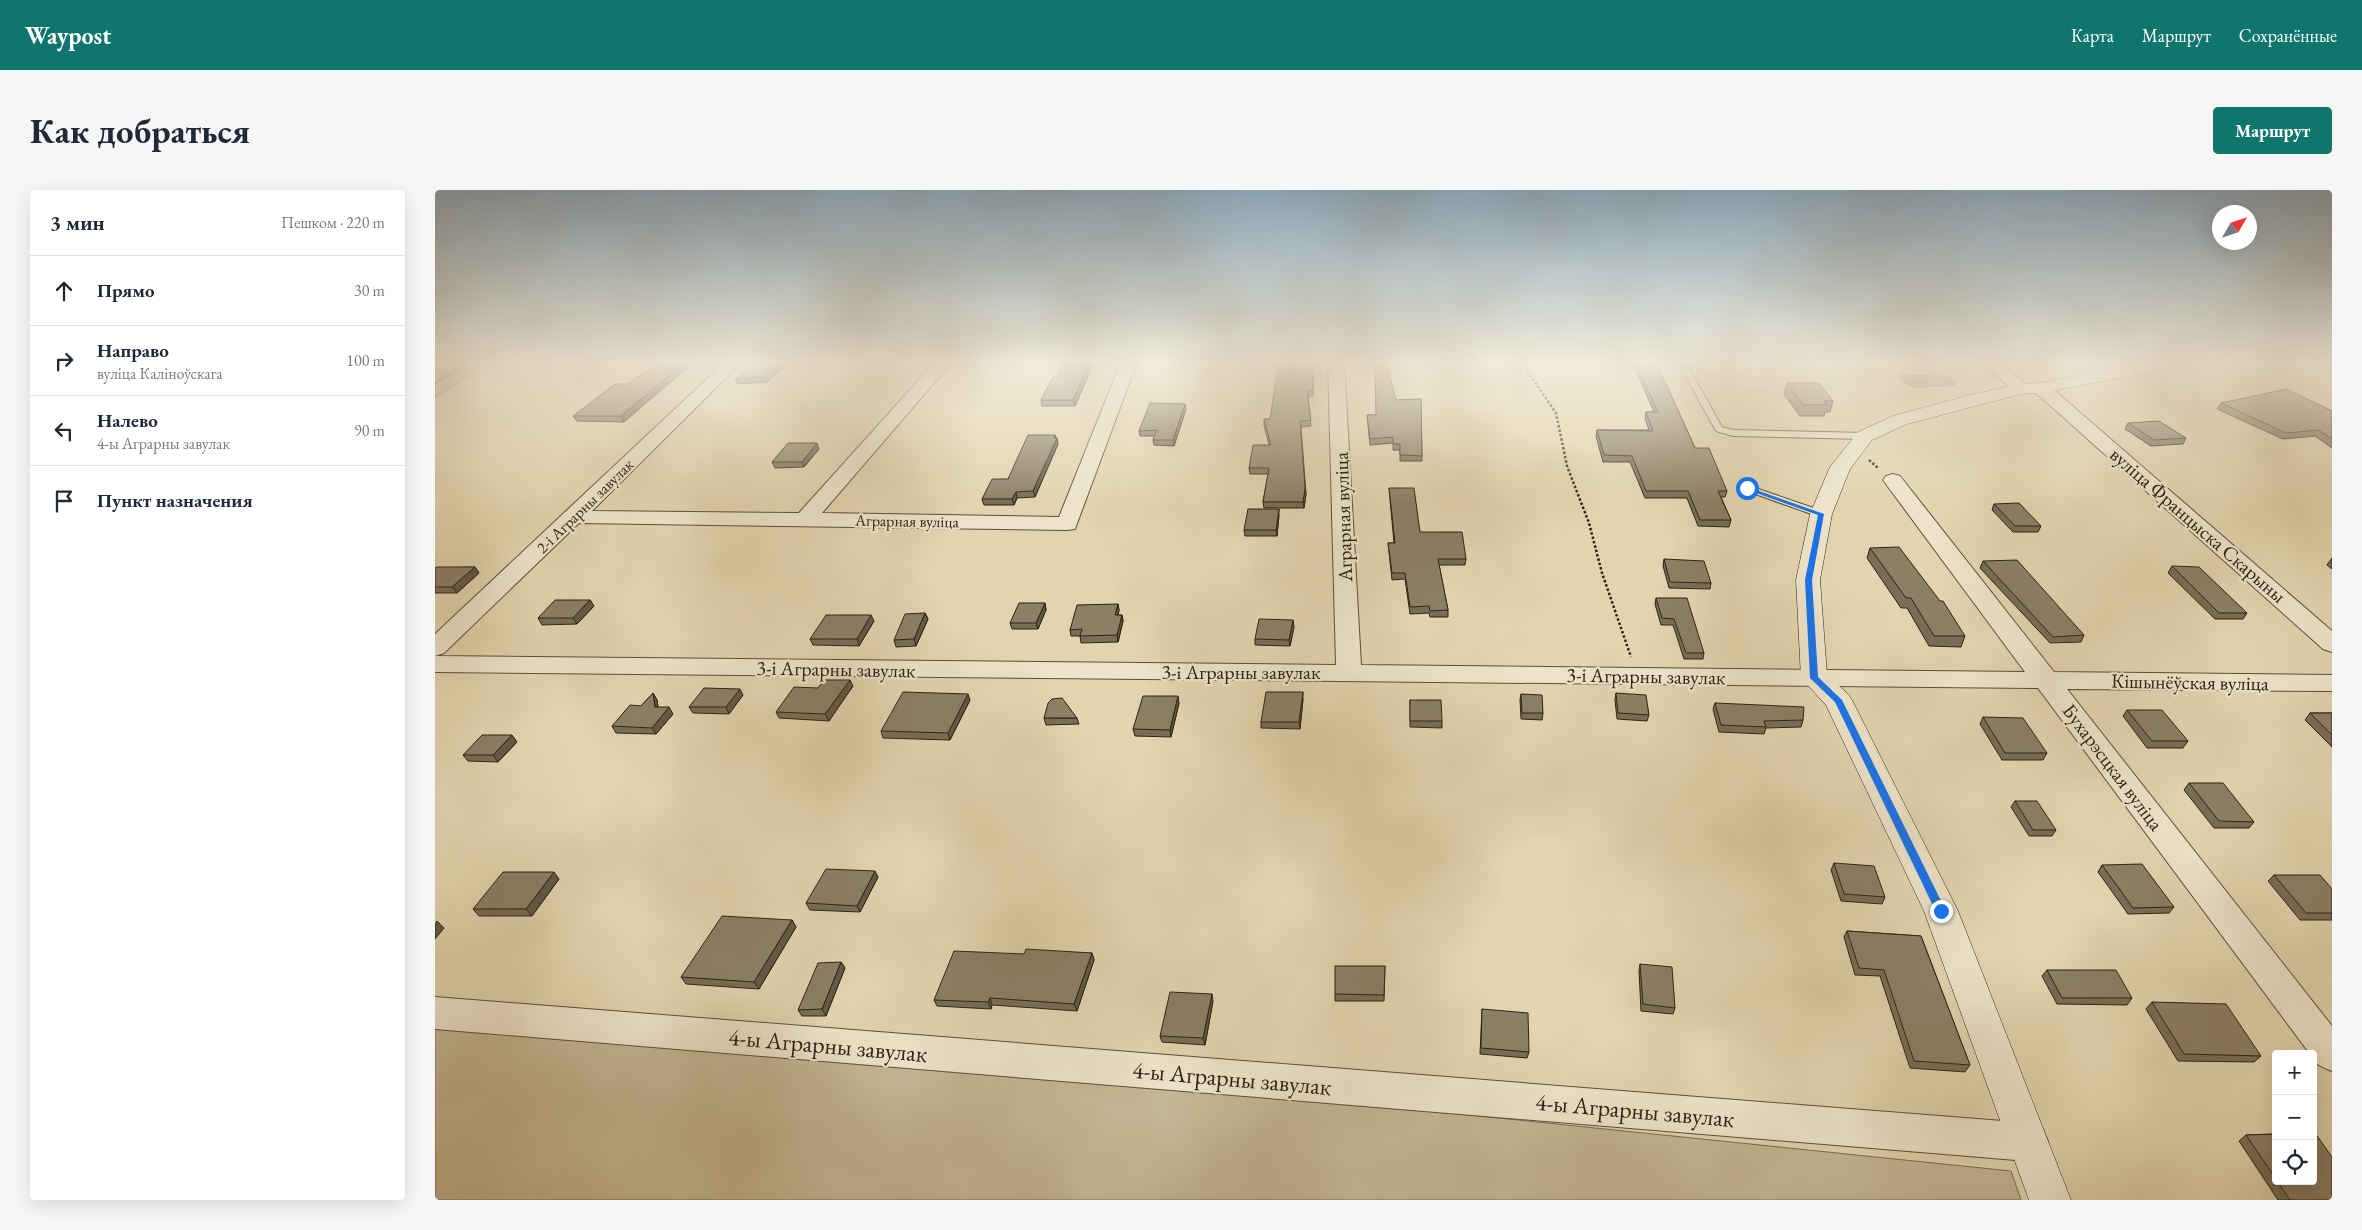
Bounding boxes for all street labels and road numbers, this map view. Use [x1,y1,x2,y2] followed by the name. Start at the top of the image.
[2105,441,2291,609] street label: вуліца Францыска Скарыны
[1328,452,1358,583] street label: Аграрная вуліца
[532,454,638,558] street label: 2-і Аграрны завулак
[854,510,960,532] street label: Аграрная вуліца
[756,655,916,683] street label: 3-і Аграрны завулак
[1161,659,1321,685] street label: 3-і Аграрны завулак
[1566,662,1726,690] street label: 3-і Аграрны завулак
[2111,668,2269,696] street label: Кішынёўская вуліца
[2057,698,2169,836] street label: Бухарэсцкая вуліца
[727,1021,929,1069] street label: 4-ы Аграрны завулак
[1131,1054,1333,1102] street label: 4-ы Аграрны завулак
[1534,1086,1736,1134] street label: 4-ы Аграрны завулак

